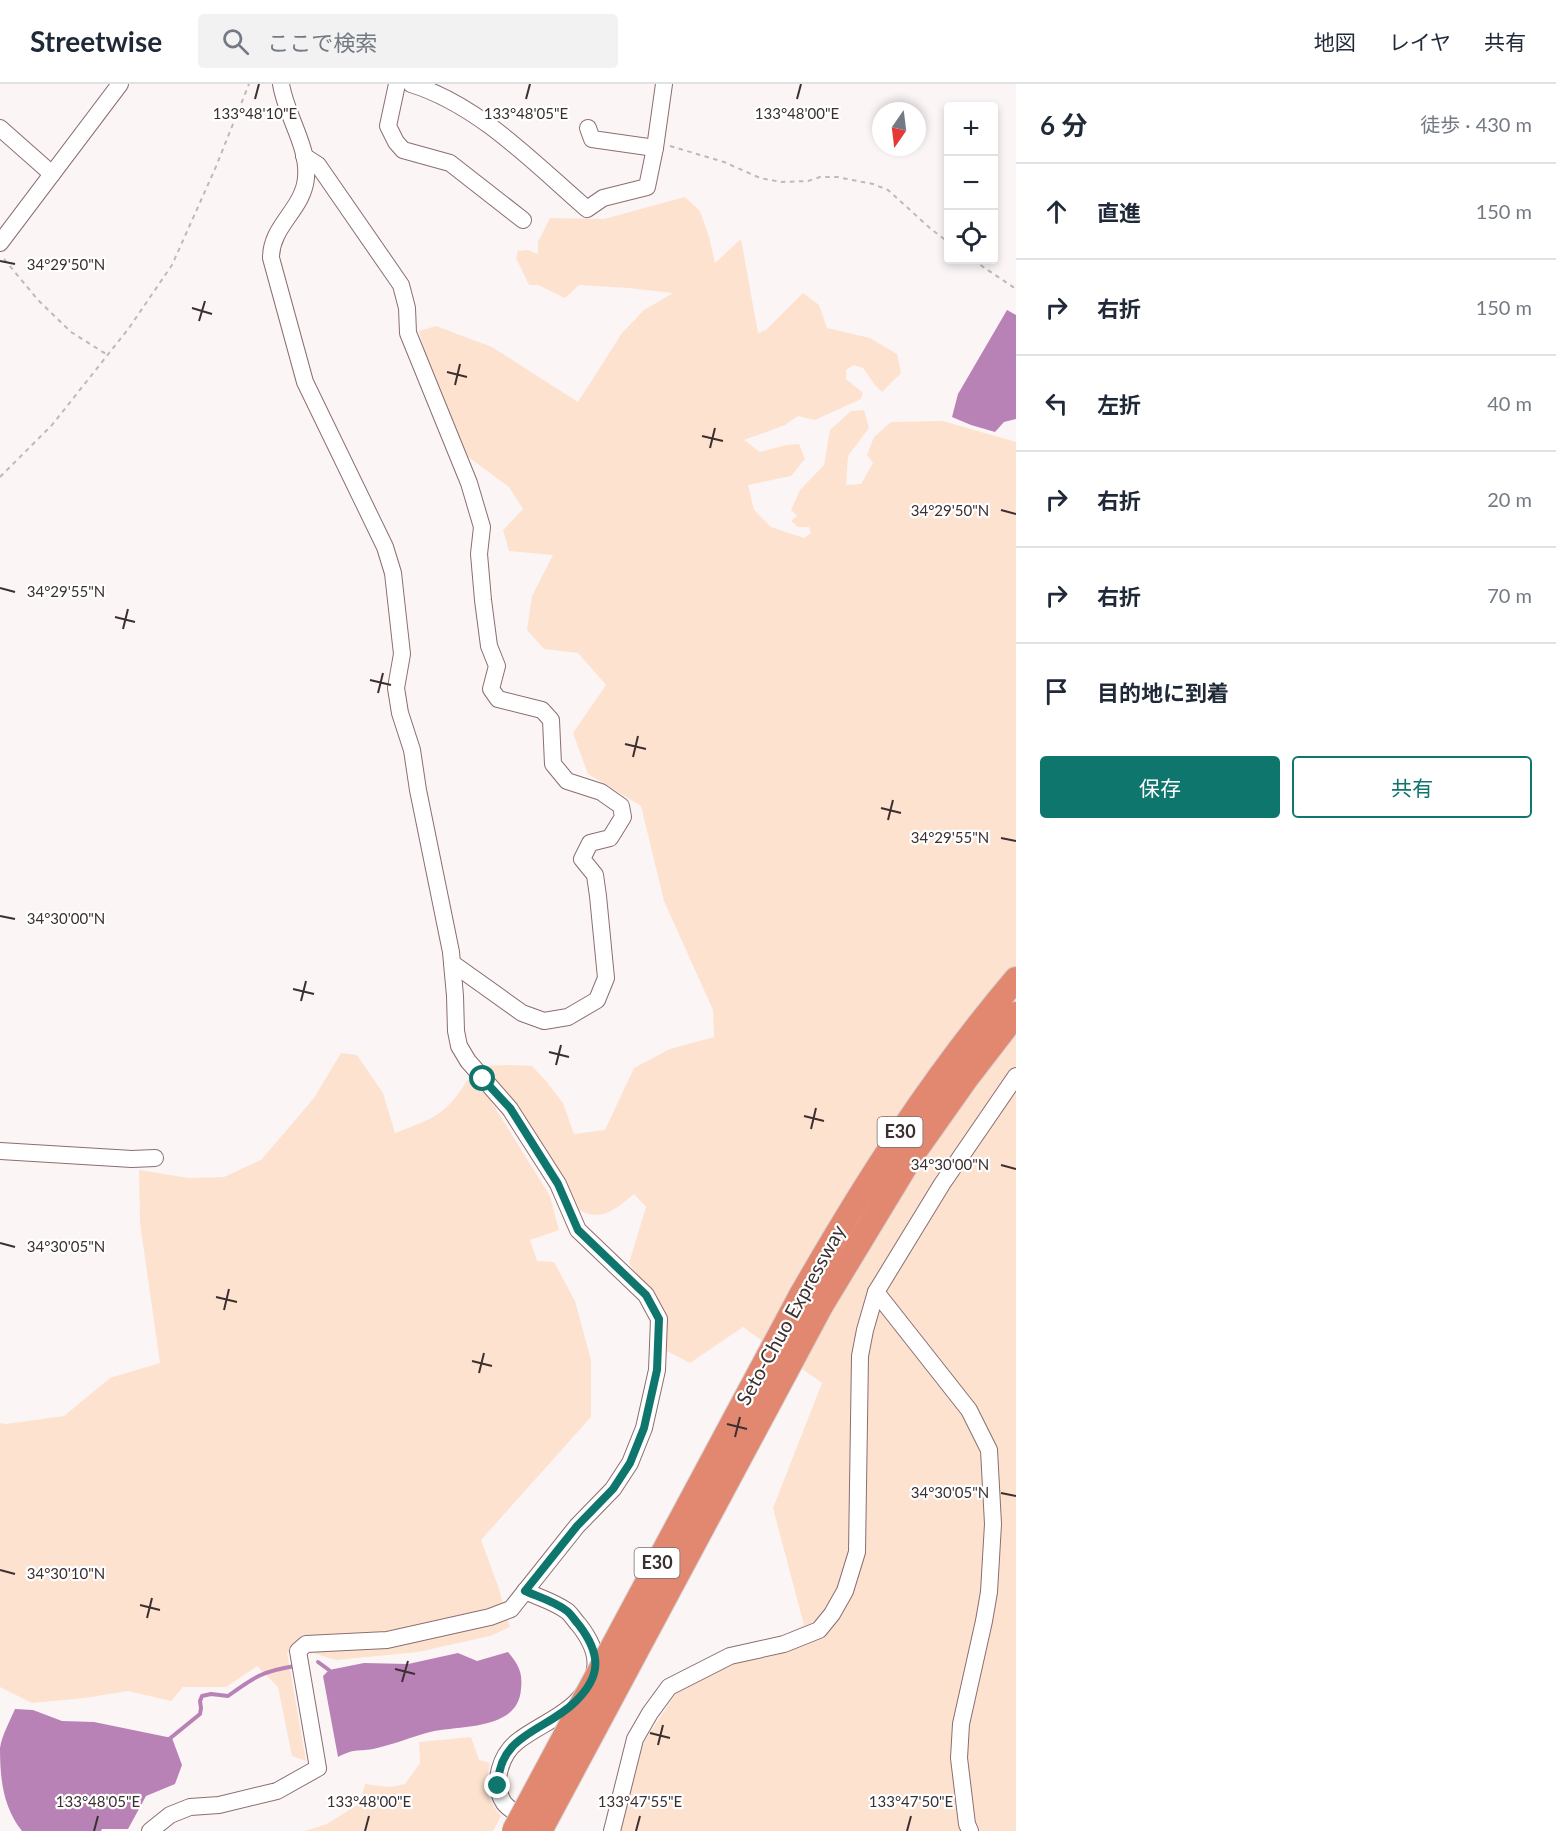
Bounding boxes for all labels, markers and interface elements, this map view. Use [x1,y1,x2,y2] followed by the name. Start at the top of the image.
[198,14,618,68] search box
[30,24,162,58] text: Streetwise
[219,25,252,58] icon: search
[267,29,377,56] text: ここで検索
[1314,29,1356,54] text: 地図
[1389,29,1451,54] text: レイヤ
[1484,29,1526,54] text: 共有
[872,102,926,156] north arrow
[944,102,998,264] map controls
[944,102,998,156] button: +
[213,104,297,122] text: 133°48'10"E
[484,104,568,122] text: 133°48'05"E
[755,104,839,122] text: 133°48'00"E
[1040,109,1087,141] text: 6 分
[1420,112,1532,136] text: 徒歩 · 430 m
[944,156,998,210] button: −
[1040,195,1073,228] icon: ahead
[1097,199,1141,226] text: 直進
[1476,199,1532,223] text: 150 m
[944,210,998,264] button: locate
[27,255,105,273] text: 34°29'50"N
[1040,291,1073,324] icon: right
[1097,295,1141,322] text: 右折
[1476,295,1532,319] text: 150 m
[1040,387,1073,420] icon: left
[1097,391,1141,418] text: 左折
[1487,391,1532,415] text: 40 m
[1040,483,1073,516] icon: right
[1097,487,1141,514] text: 右折
[1487,487,1532,511] text: 20 m
[911,501,989,519] text: 34°29'50"N
[1040,579,1073,612] icon: right
[27,582,105,600] text: 34°29'55"N
[1097,583,1141,610] text: 右折
[1487,583,1532,607] text: 70 m
[1040,675,1073,708] icon: arrive
[1097,679,1229,706] text: 目的地に到着
[1040,756,1280,818] button: 保存
[1292,756,1532,818] button: 共有
[911,828,989,846] text: 34°29'55"N
[27,909,105,927] text: 34°30'00"N
[469,1065,495,1091] route start
[878,1117,922,1147] road number: E30
[911,1155,989,1173] text: 34°30'00"N
[731,1220,850,1409] street label: Seto-Chuo Expressway
[27,1237,105,1255] text: 34°30'05"N
[911,1483,989,1501] text: 34°30'05"N
[634,1548,680,1578] road number: E30
[27,1564,105,1582] text: 34°30'10"N
[484,1772,510,1798] route end
[56,1792,140,1810] text: 133°48'05"E
[327,1792,411,1810] text: 133°48'00"E
[598,1792,682,1810] text: 133°47'55"E
[869,1792,953,1810] text: 133°47'50"E

